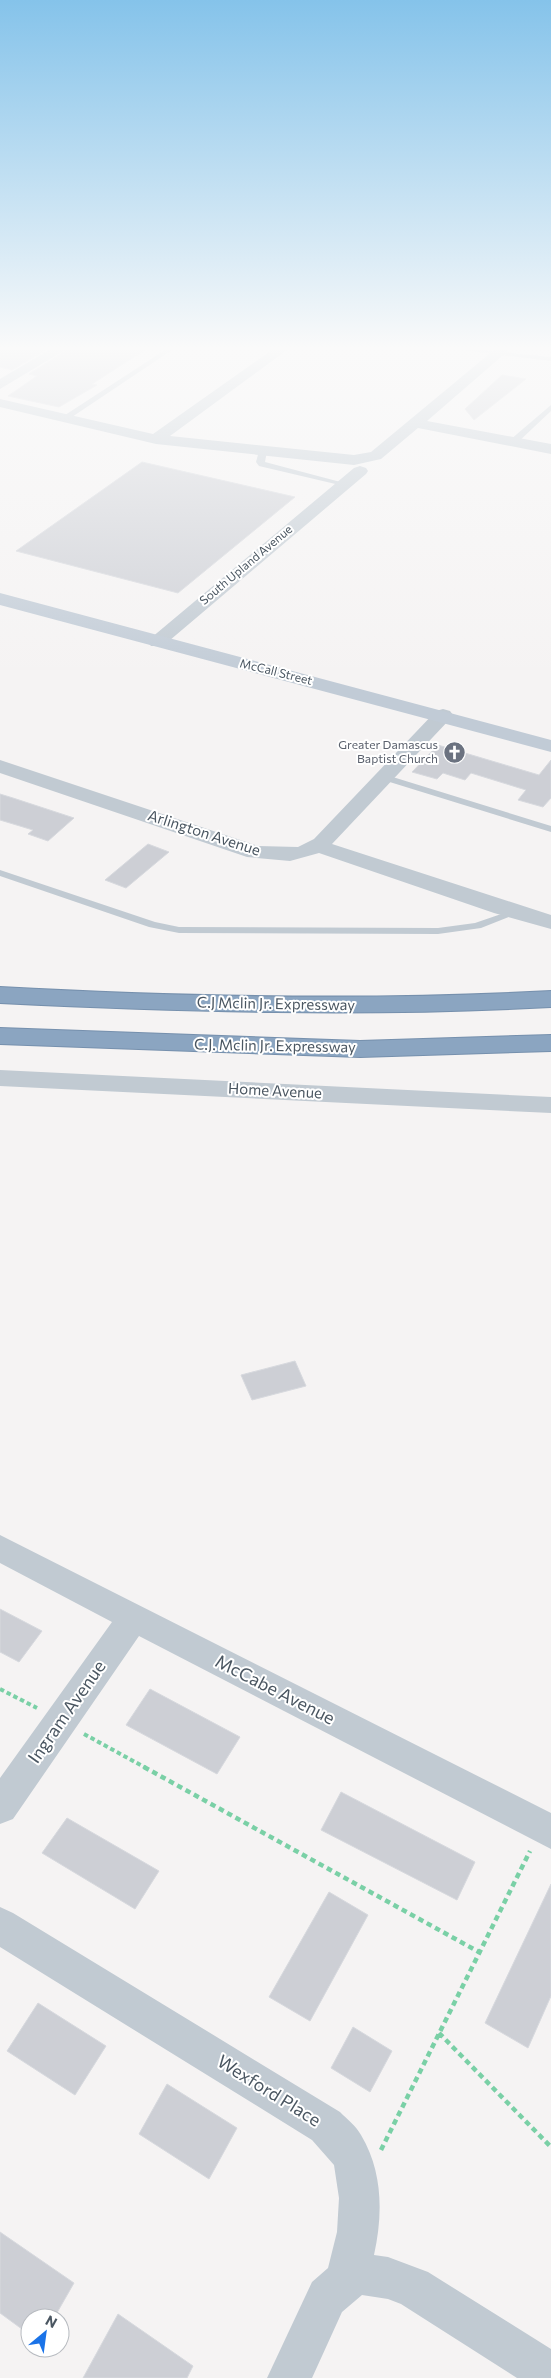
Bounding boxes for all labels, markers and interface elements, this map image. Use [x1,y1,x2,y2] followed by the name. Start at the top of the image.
[196,521,294,607] street label: South Upland Avenue
[239,655,314,687] street label: McCall Street
[338,737,438,765] place label: Greater Damascus Baptist Church
[442,740,466,764] church icon: Greater Damascus Baptist Church
[146,805,263,859] street label: Arlington Avenue
[197,993,355,1013] street label: C.J Mclin Jr. Expressway
[194,1035,356,1055] street label: C.J. Mclin Jr. Expressway
[228,1079,323,1101] street label: Home Avenue
[212,1649,339,1729] street label: McCabe Avenue
[23,1656,110,1767] street label: Ingram Avenue
[214,2050,325,2131] street label: Wexford Place
[20,2308,70,2358] north arrow
[43,2311,60,2331] text: N

